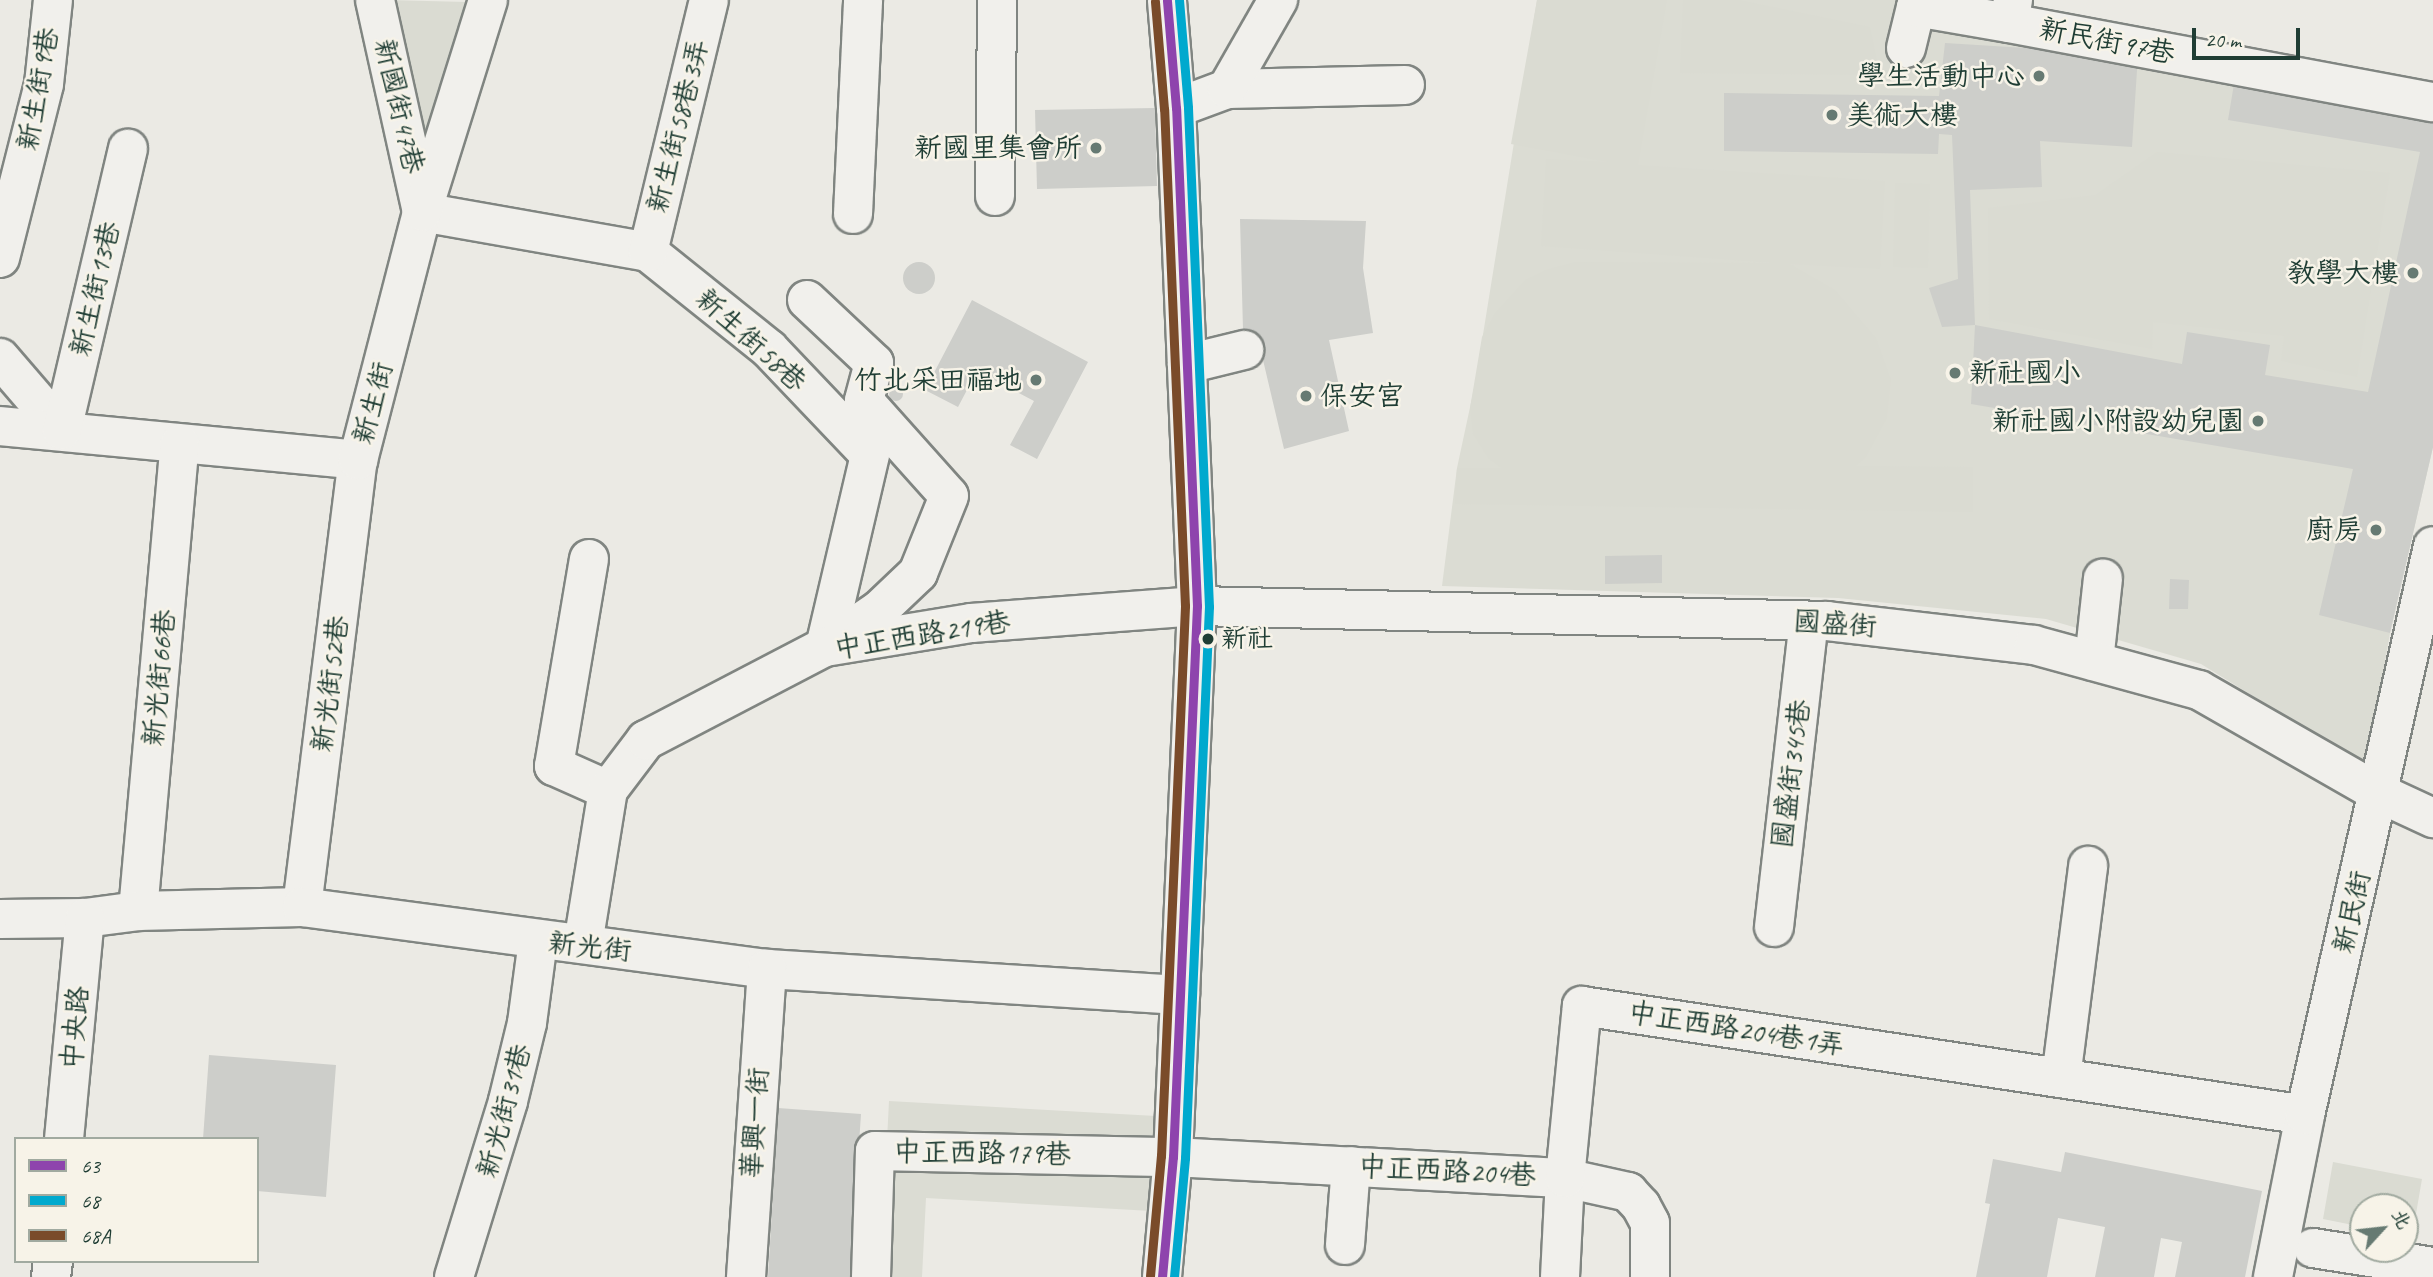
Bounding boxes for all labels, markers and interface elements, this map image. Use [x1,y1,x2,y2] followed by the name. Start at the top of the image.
[2036,11,2178,71] street label: 新民街97巷
[2195,14,2304,58] scale bar
[11,25,65,153] street label: 新生街9巷
[2205,27,2241,53] text: 20 m
[367,35,431,177] street label: 新國街47巷
[640,36,716,216] street label: 新生街58巷3弄
[1857,59,2025,93] place label: 學生活動中心
[2031,68,2047,84] marker: 學生活動中心
[1846,98,1958,132] place label: 美術大樓
[1824,107,1840,123] marker: 美術大樓
[914,131,1082,165] place label: 新國里集會所
[1088,140,1104,156] marker: 新國里集會所
[63,218,127,360] street label: 新生街13巷
[2287,256,2399,290] place label: 教學大樓
[2405,265,2421,281] marker: 教學大樓
[689,282,813,398] street label: 新生街58巷
[1969,356,2081,390] place label: 新社國小
[346,358,400,448] street label: 新生街
[854,363,1022,397] place label: 竹北采田福地
[1947,365,1963,381] marker: 新社國小
[1028,372,1044,388] marker: 竹北采田福地
[1320,379,1404,413] place label: 保安宮
[1298,388,1314,404] marker: 保安宮
[1992,404,2244,438] place label: 新社國小附設幼兒園
[2250,413,2266,429] marker: 新社國小附設幼兒園
[2306,513,2362,547] place label: 廚房
[2368,522,2384,538] marker: 廚房
[832,604,1012,666] street label: 中正西路219巷
[1792,604,1878,644] street label: 國盛街
[136,608,182,748] street label: 新光街66巷
[305,614,355,754] street label: 新光街52巷
[1221,623,1273,655] place label: 新社
[1201,632,1215,646] marker: 新社
[1765,698,1817,850] street label: 國盛街345巷
[2326,867,2378,957] street label: 新民街
[546,926,634,968] street label: 新光街
[55,985,95,1071] street label: 中央路
[1626,995,1846,1063] street label: 中正西路204巷1弄
[470,1040,538,1182] street label: 新光街31巷
[734,1066,776,1180] street label: 華興一街
[893,1135,1071,1171] street label: 中正西路179巷
[14,1137,259,1263] legend
[1357,1150,1537,1192] street label: 中正西路204巷
[81,1153,100,1179] text: 63
[81,1188,100,1214] text: 68
[2349,1193,2419,1263] north arrow
[2386,1205,2416,1233] text: 北
[81,1223,110,1249] text: 68A

